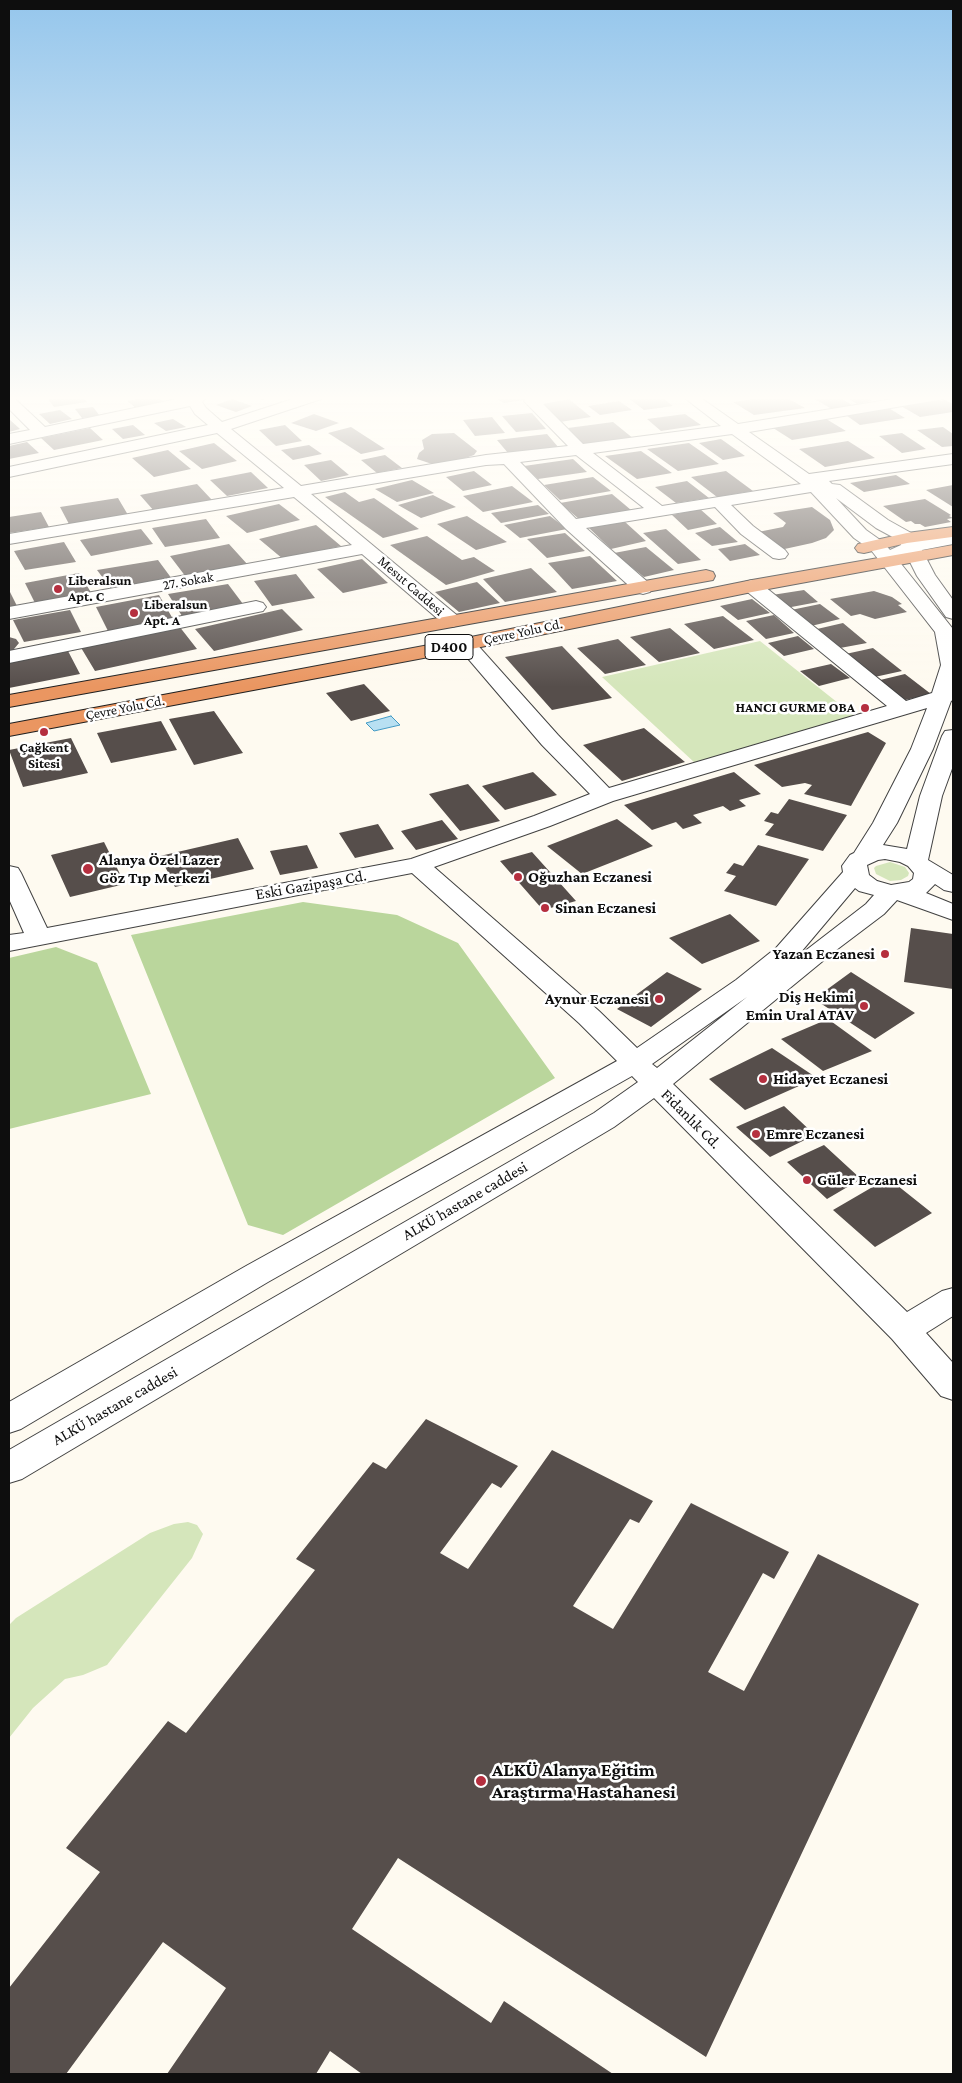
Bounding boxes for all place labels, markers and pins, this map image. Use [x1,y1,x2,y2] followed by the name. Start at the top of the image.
[68,573,132,606] place label: Liberalsun Apt. C
[52,583,64,595] marker: Liberalsun Apt. C
[144,597,208,630] place label: Liberalsun Apt. A
[128,607,140,619] marker: Liberalsun Apt. A
[735,700,855,716] place label: HANCI GURME OBA
[859,702,871,714] marker: HANCI GURME OBA
[38,726,50,738] marker: Çağkent Sitesi
[19,740,69,772] place label: Çağkent Sitesi
[99,850,220,888] place label: Alanya Özel Lazer Göz Tıp Merkezi
[81,862,95,876] marker: Alanya Özel Lazer Göz Tıp Merkezi
[528,867,652,887] place label: Oğuzhan Eczanesi
[512,871,524,883] marker: Oğuzhan Eczanesi
[555,898,656,918] place label: Sinan Eczanesi
[539,902,551,914] marker: Sinan Eczanesi
[773,944,875,964] place label: Yazan Eczanesi
[879,948,891,960] marker: Yazan Eczanesi
[746,987,854,1025] place label: Diş Hekimi Emin Ural ATAV
[545,989,649,1009] place label: Aynur Eczanesi
[653,993,665,1005] marker: Aynur Eczanesi
[858,1000,870,1012] marker: Diş Hekimi Emin Ural ATAV
[773,1069,888,1089] place label: Hidayet Eczanesi
[757,1073,769,1085] marker: Hidayet Eczanesi
[766,1124,864,1144] place label: Emre Eczanesi
[750,1128,762,1140] marker: Emre Eczanesi
[817,1170,917,1190] place label: Güler Eczanesi
[801,1174,813,1186] marker: Güler Eczanesi
[492,1759,676,1803] place label: ALKÜ Alanya Eğitim Araştırma Hastahanesi
[474,1774,488,1788] marker: ALKÜ Alanya Eğitim Araştırma Hastahanesi

